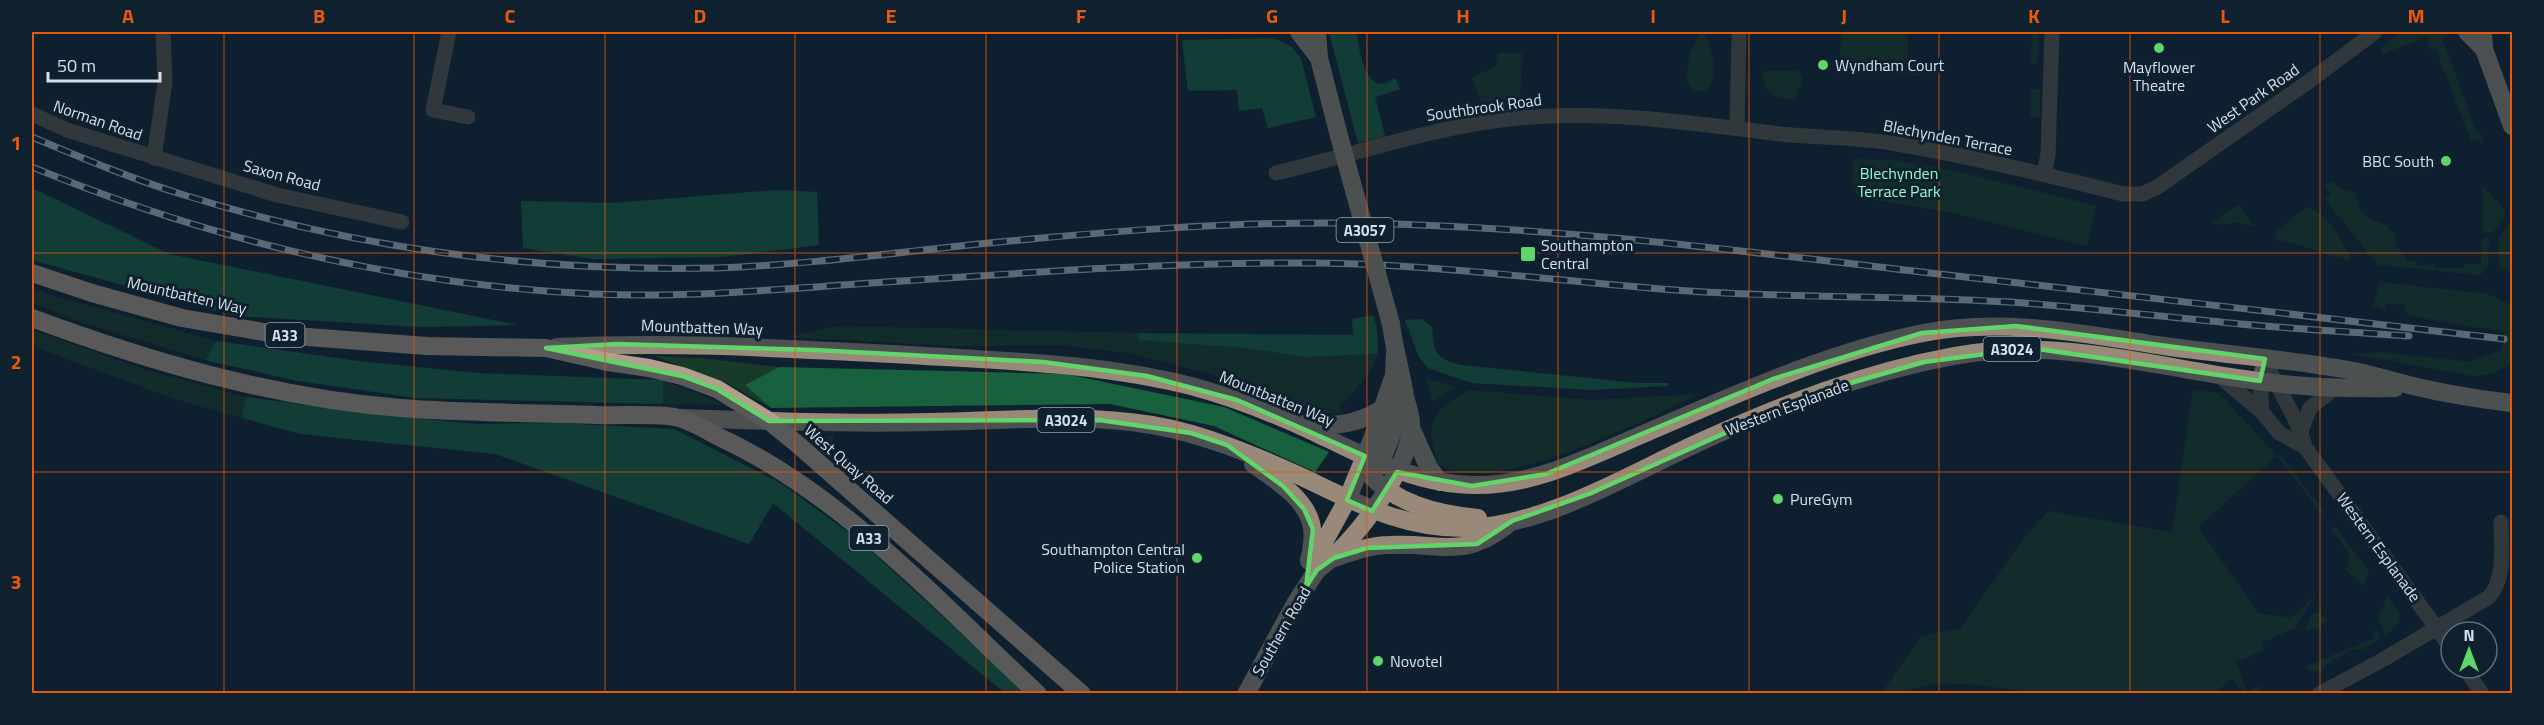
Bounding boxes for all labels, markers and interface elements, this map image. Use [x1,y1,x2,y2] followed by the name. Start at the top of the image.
[122,0,134,31] text: A
[313,0,325,31] text: B
[505,0,516,31] text: C
[694,0,706,31] text: D
[885,0,897,31] text: E
[1076,0,1087,31] text: F
[1266,0,1278,31] text: G
[1456,0,1470,31] text: H
[1650,0,1656,31] text: I
[1841,0,1847,31] text: J
[2028,0,2040,31] text: K
[2220,0,2230,31] text: L
[2407,0,2425,31] text: M
[2152,41,2166,55] marker: Mayflower Theatre
[48,45,160,83] scale bar
[57,52,96,79] text: 50 m
[1835,53,1944,77] place label: Wyndham Court
[2123,55,2196,97] place label: Mayflower Theatre
[2202,57,2304,139] street label: West Park Road
[1816,58,1830,72] marker: Wyndham Court
[1425,87,1543,127] street label: Southbrook Road
[50,94,146,146] street label: Norman Road
[1881,113,2015,161] street label: Blechynden Terrace
[10,127,22,158] text: 1
[2362,149,2434,173] place label: BBC South
[241,153,323,197] street label: Saxon Road
[2439,154,2453,168] marker: BBC South
[1857,161,1941,203] park label: Blechynden Terrace Park
[1336,218,1394,242] road number: A3057
[1541,233,1633,275] place label: Southampton Central
[1519,245,1537,263] marker: Southampton Central
[125,270,249,320] street label: Mountbatten Way
[641,313,764,341] street label: Mountbatten Way
[266,323,304,347] road number: A33
[1984,337,2040,361] road number: A3024
[10,346,22,377] text: 2
[1216,364,1338,432] street label: Mountbatten Way
[1722,372,1852,442] street label: Western Esplanade
[1038,408,1094,432] road number: A3024
[799,418,899,510] street label: West Quay Road
[1790,487,1852,511] place label: PureGym
[2331,487,2427,607] street label: Western Esplanade
[1771,492,1785,506] marker: PureGym
[850,526,888,550] road number: A33
[1041,537,1185,579] place label: Southampton Central Police Station
[1190,551,1204,565] marker: Southampton Central Police Station
[10,566,22,597] text: 3
[1246,582,1316,680] street label: Southern Road
[2439,620,2499,680] north arrow
[2463,623,2475,647] text: N
[1390,649,1442,673] place label: Novotel
[1371,654,1385,668] marker: Novotel

